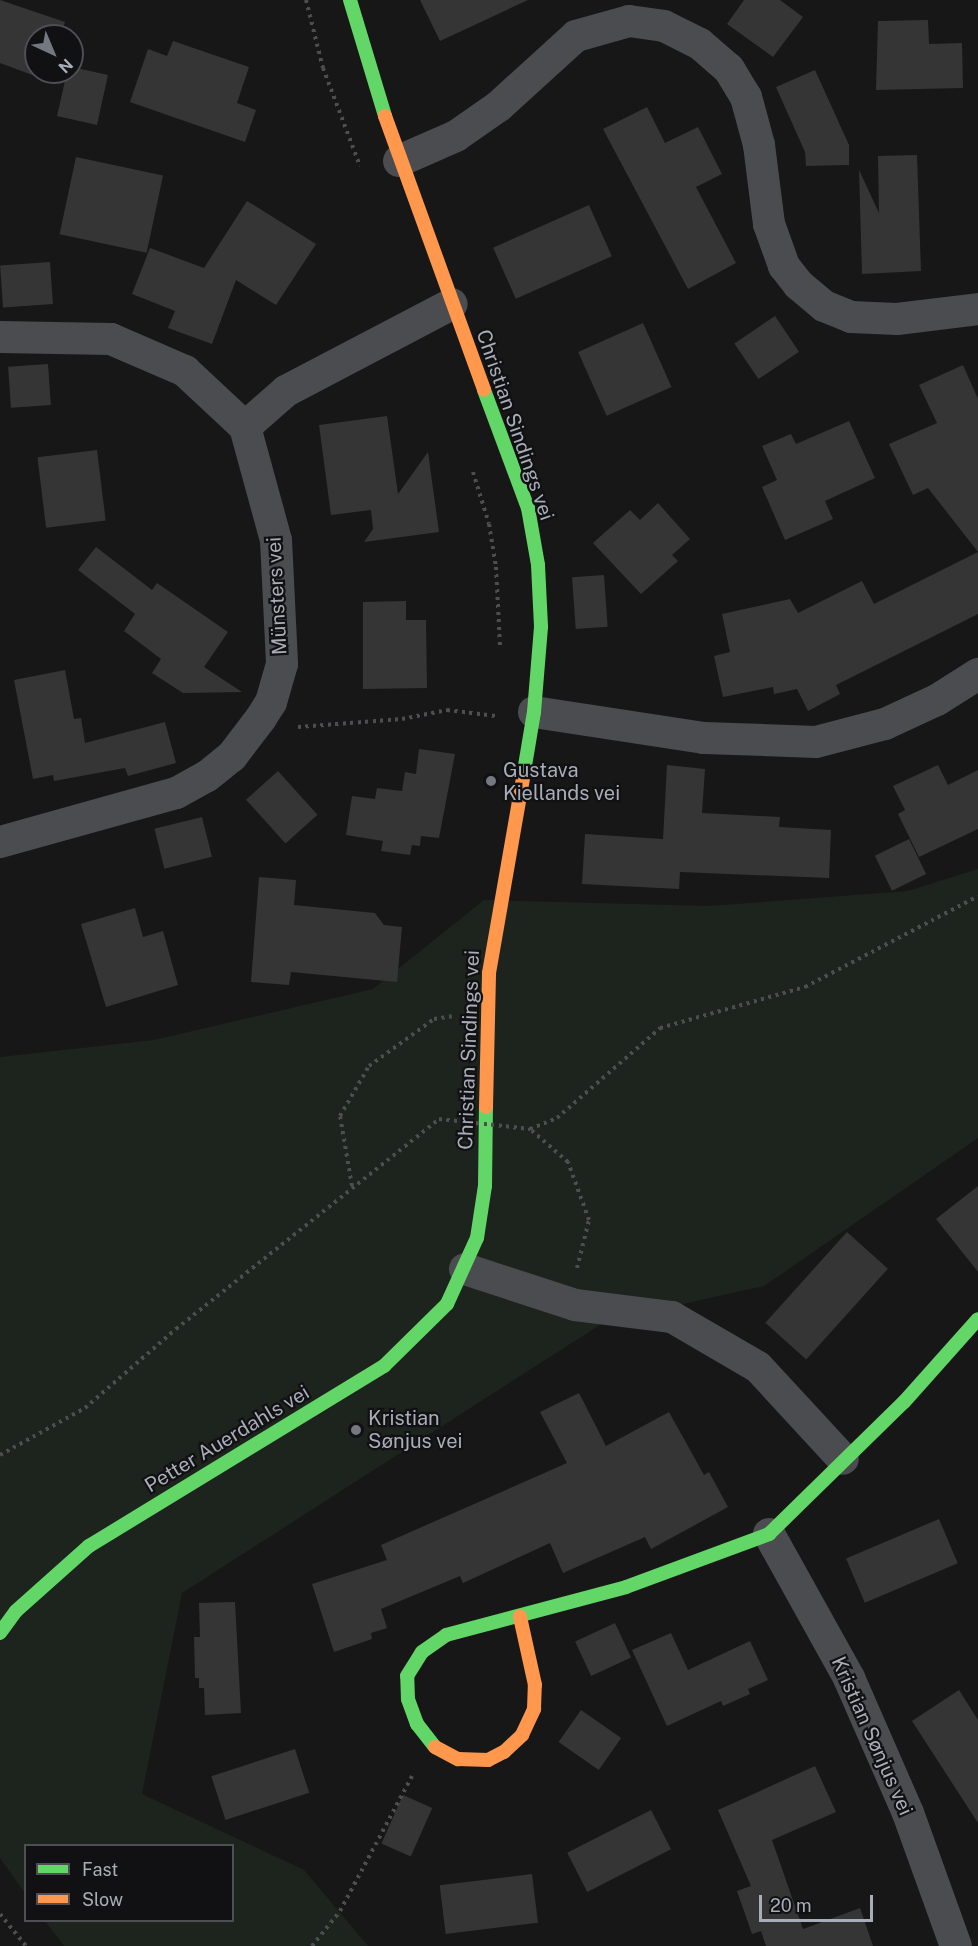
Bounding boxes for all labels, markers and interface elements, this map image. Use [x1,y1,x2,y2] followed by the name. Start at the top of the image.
[24,24,84,84] north arrow
[54,55,77,77] text: N
[471,326,559,524] street label: Christian Sindings vei
[262,536,292,656] street label: Münsters vei
[503,758,620,805] place label: Gustava Kiellands vei
[484,774,498,788] marker: Gustava Kiellands vei
[454,950,484,1150] street label: Christian Sindings vei
[140,1380,314,1498] street label: Petter Auerdahls vei
[368,1406,463,1453] place label: Kristian Sønjus vei
[349,1423,363,1437] marker: Kristian Sønjus vei
[826,1653,918,1819] street label: Kristian Sønjus vei
[24,1844,234,1922] legend
[82,1859,118,1880] text: Fast
[762,1883,876,1921] scale bar
[82,1889,123,1910] text: Slow
[770,1895,812,1916] text: 20 m

